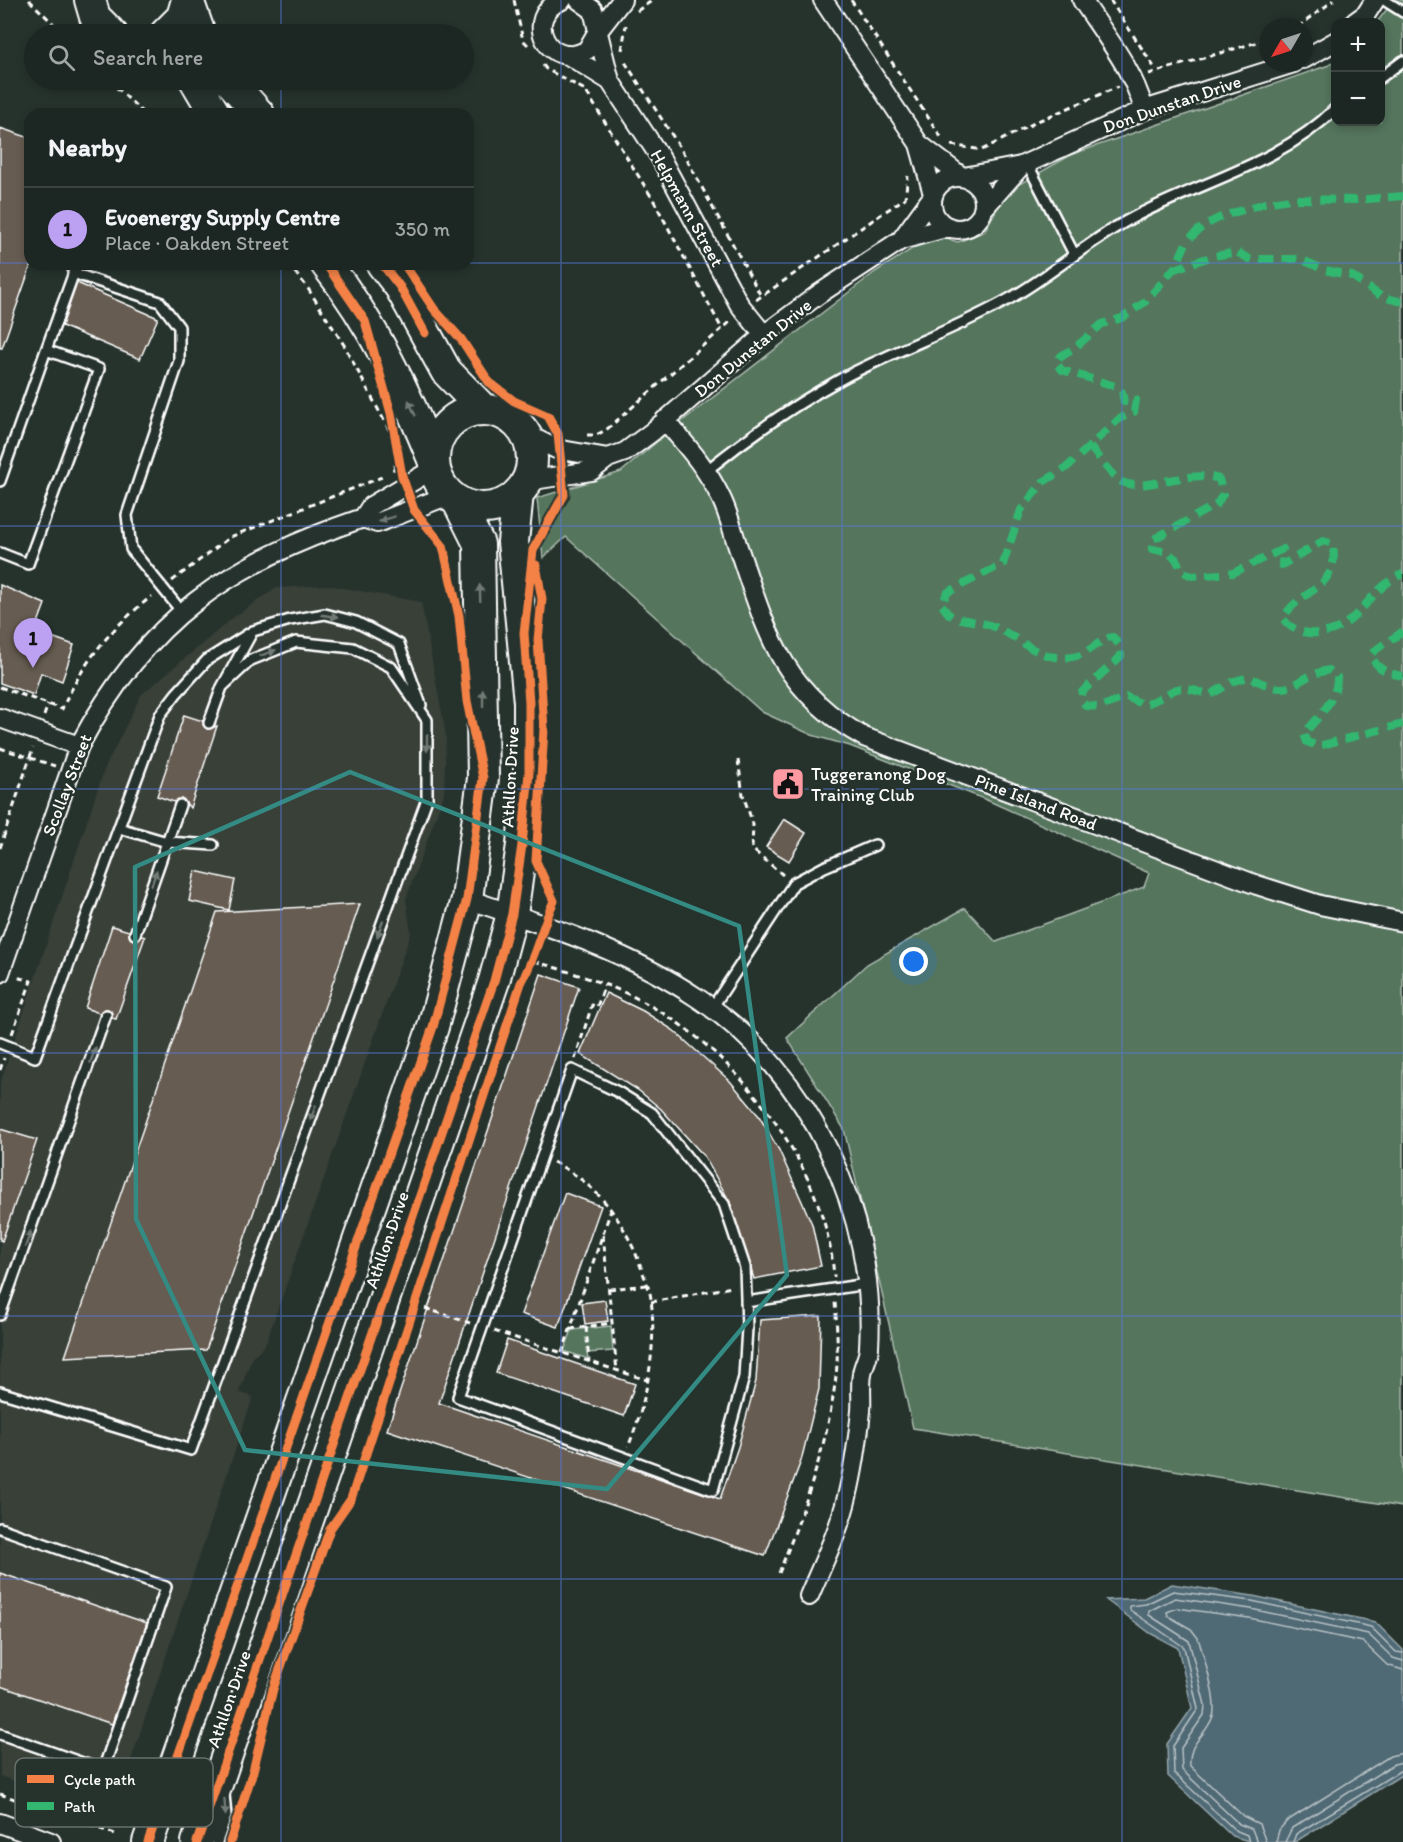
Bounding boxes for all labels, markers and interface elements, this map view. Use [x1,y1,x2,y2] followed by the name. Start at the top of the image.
[1259,18,1313,72] north arrow
[1331,18,1385,126] map controls
[1331,18,1385,72] button: +
[24,24,474,90] search box
[45,41,78,74] icon: search
[93,44,203,71] text: Search here
[1100,70,1244,138] street label: Don Dunstan Drive
[1331,72,1385,126] button: −
[48,131,127,163] text: Nearby
[646,145,728,271] street label: Helpmann Street
[105,204,340,231] text: Evoenergy Supply Centre
[63,217,72,241] text: 1
[395,217,450,241] text: 350 m
[105,231,289,255] text: Place · Oakden Street
[690,294,816,402] street label: Don Dunstan Drive
[407,400,416,417] one-way arrow
[377,515,395,525] one-way arrow
[476,584,485,603] one-way arrow
[321,612,340,621] one-way arrow
[14,618,52,668] pin: 1
[260,648,278,658] one-way arrow
[478,689,488,708] one-way arrow
[496,726,524,828] street label: Athllon Drive
[37,731,97,839] street label: Scollay Street
[422,733,432,752] one-way arrow
[811,763,946,806] place label: Tuggeranong Dog Training Club
[770,766,806,802] public building icon: Tuggeranong Dog Training Club
[972,769,1100,836] street label: Pine Island Road
[150,869,160,887] one-way arrow
[374,921,384,939] one-way arrow
[899,947,928,976] your location
[88,1045,98,1063] one-way arrow
[308,1104,318,1122] one-way arrow
[360,1189,414,1291] street label: Athllon Drive
[23,1229,33,1247] one-way arrow
[202,1648,256,1750] street label: Athllon Drive
[15,1758,213,1827] legend
[64,1770,136,1789] text: Cycle path
[64,1797,95,1816] text: Path
[220,1798,230,1817] one-way arrow

